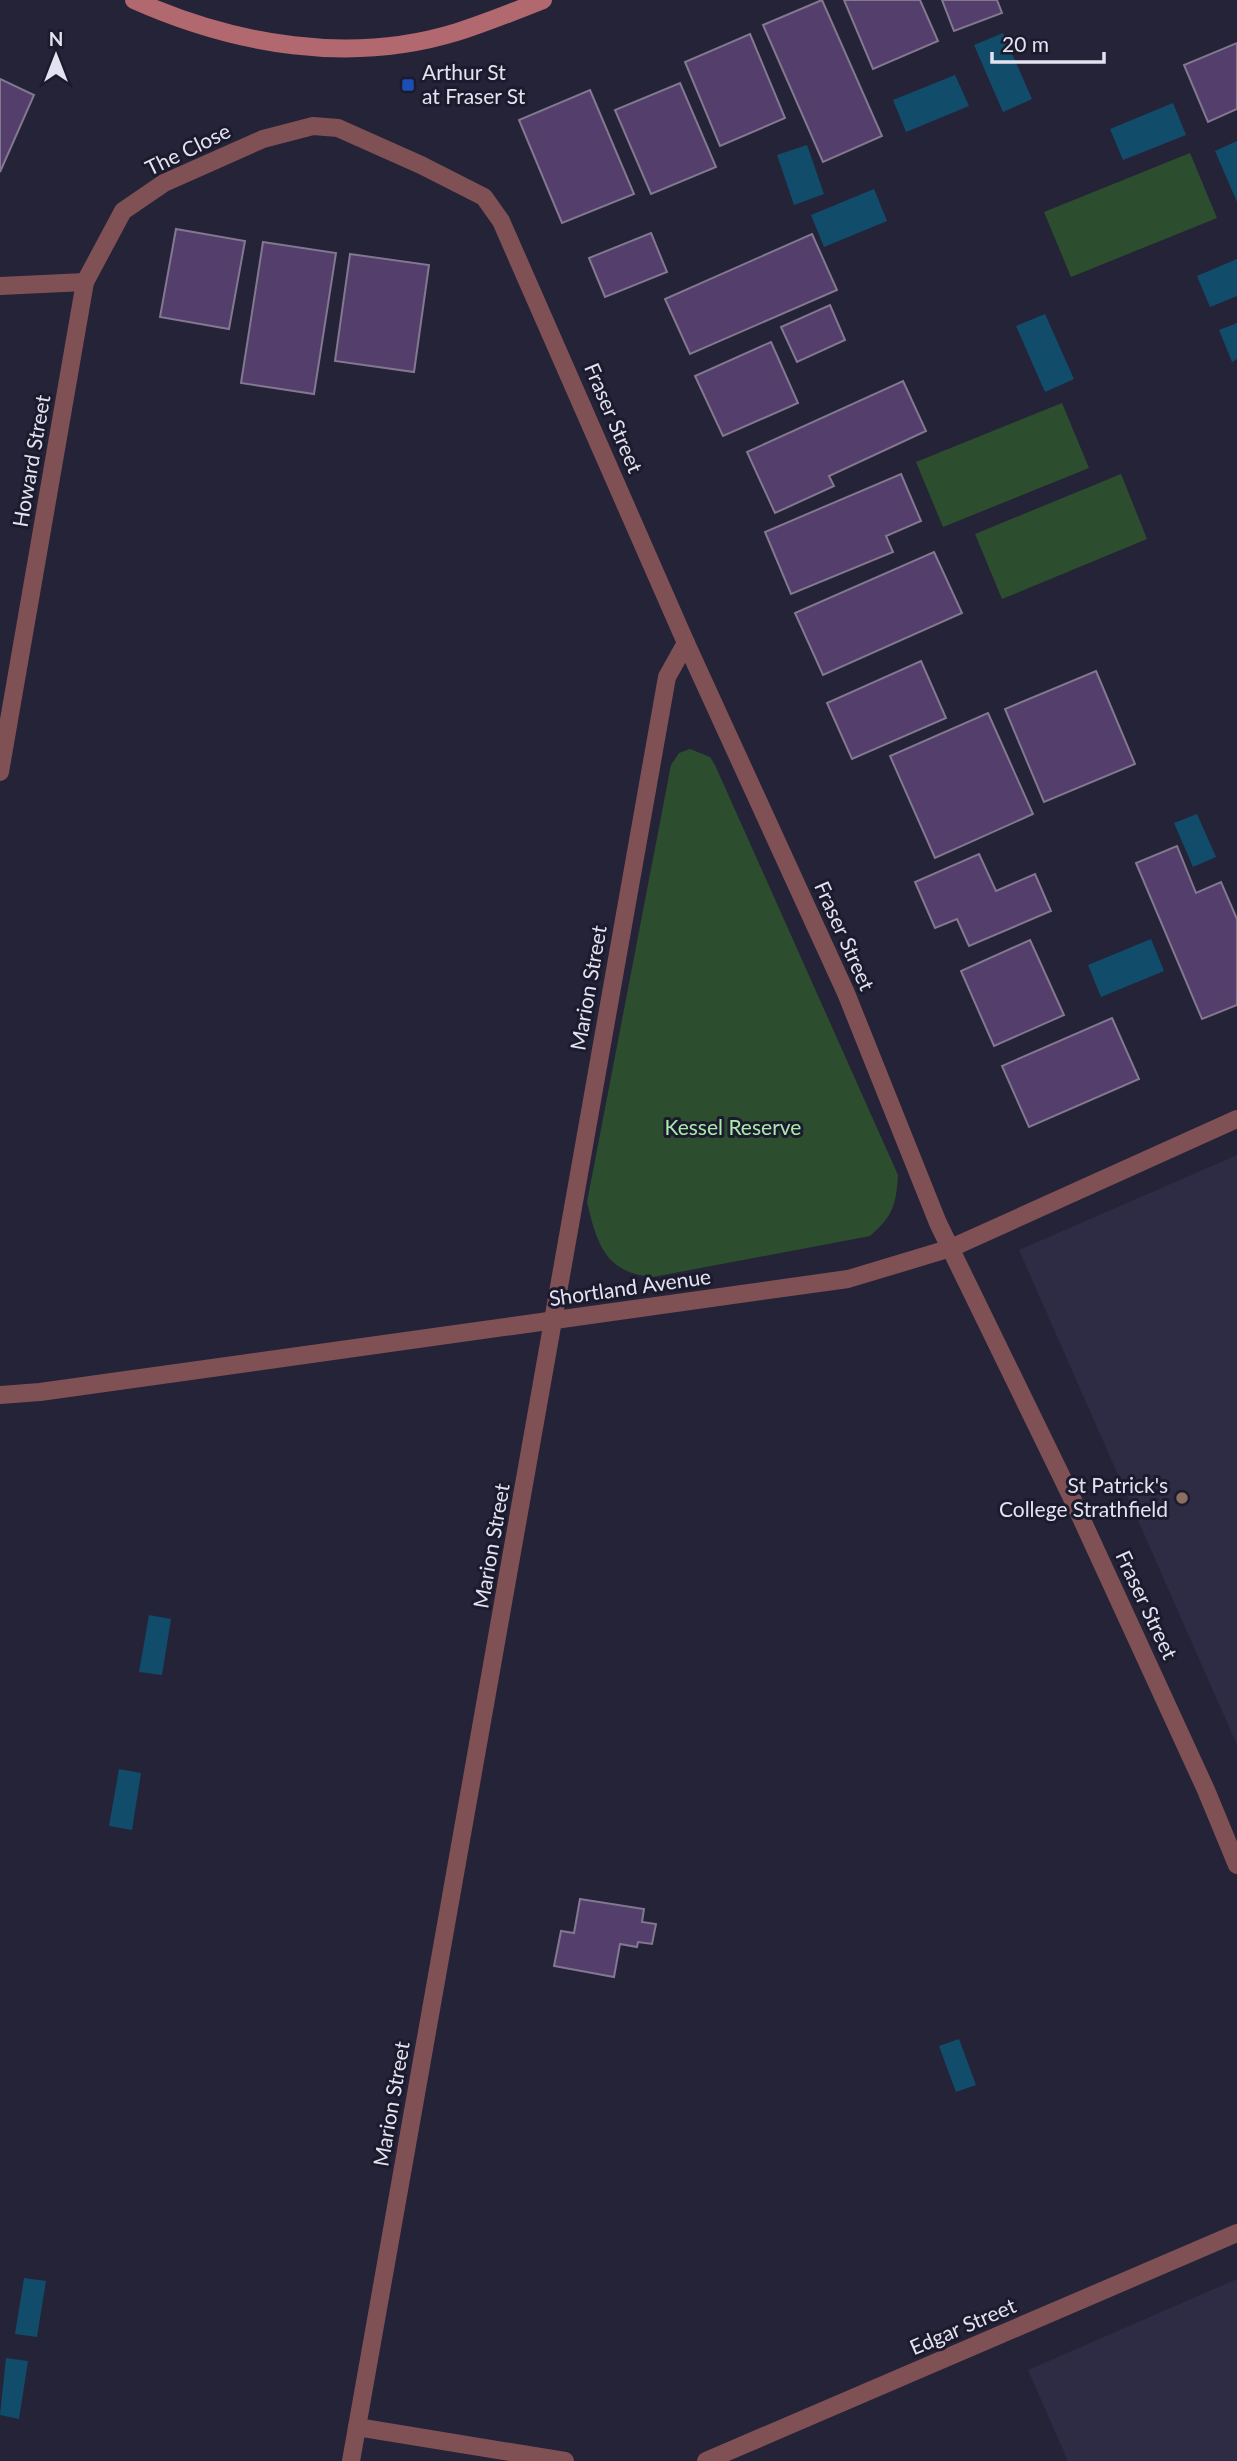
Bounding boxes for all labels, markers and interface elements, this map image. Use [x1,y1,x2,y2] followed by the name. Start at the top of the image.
[21,21,91,91] north arrow
[992,21,1104,65] scale bar
[49,27,63,50] text: N
[1002,31,1049,56] text: 20 m
[422,59,526,108] place label: Arthur St at Fraser St
[400,77,416,93] marker: Arthur St at Fraser St
[141,117,234,180] street label: The Close
[580,359,649,477] street label: Fraser Street
[7,392,55,529] street label: Howard Street
[810,877,881,994] street label: Fraser Street
[564,923,611,1052] street label: Marion Street
[665,1114,801,1139] park label: Kessel Reserve
[547,1263,712,1310] street label: Shortland Avenue
[999,1472,1168,1521] place label: St Patrick's College Strathfield
[467,1481,514,1610] street label: Marion Street
[1174,1490,1190,1506] marker: St Patrick's College Strathfield
[1111,1546,1184,1663] street label: Fraser Street
[367,2039,414,2168] street label: Marion Street
[906,2292,1020,2359] street label: Edgar Street

